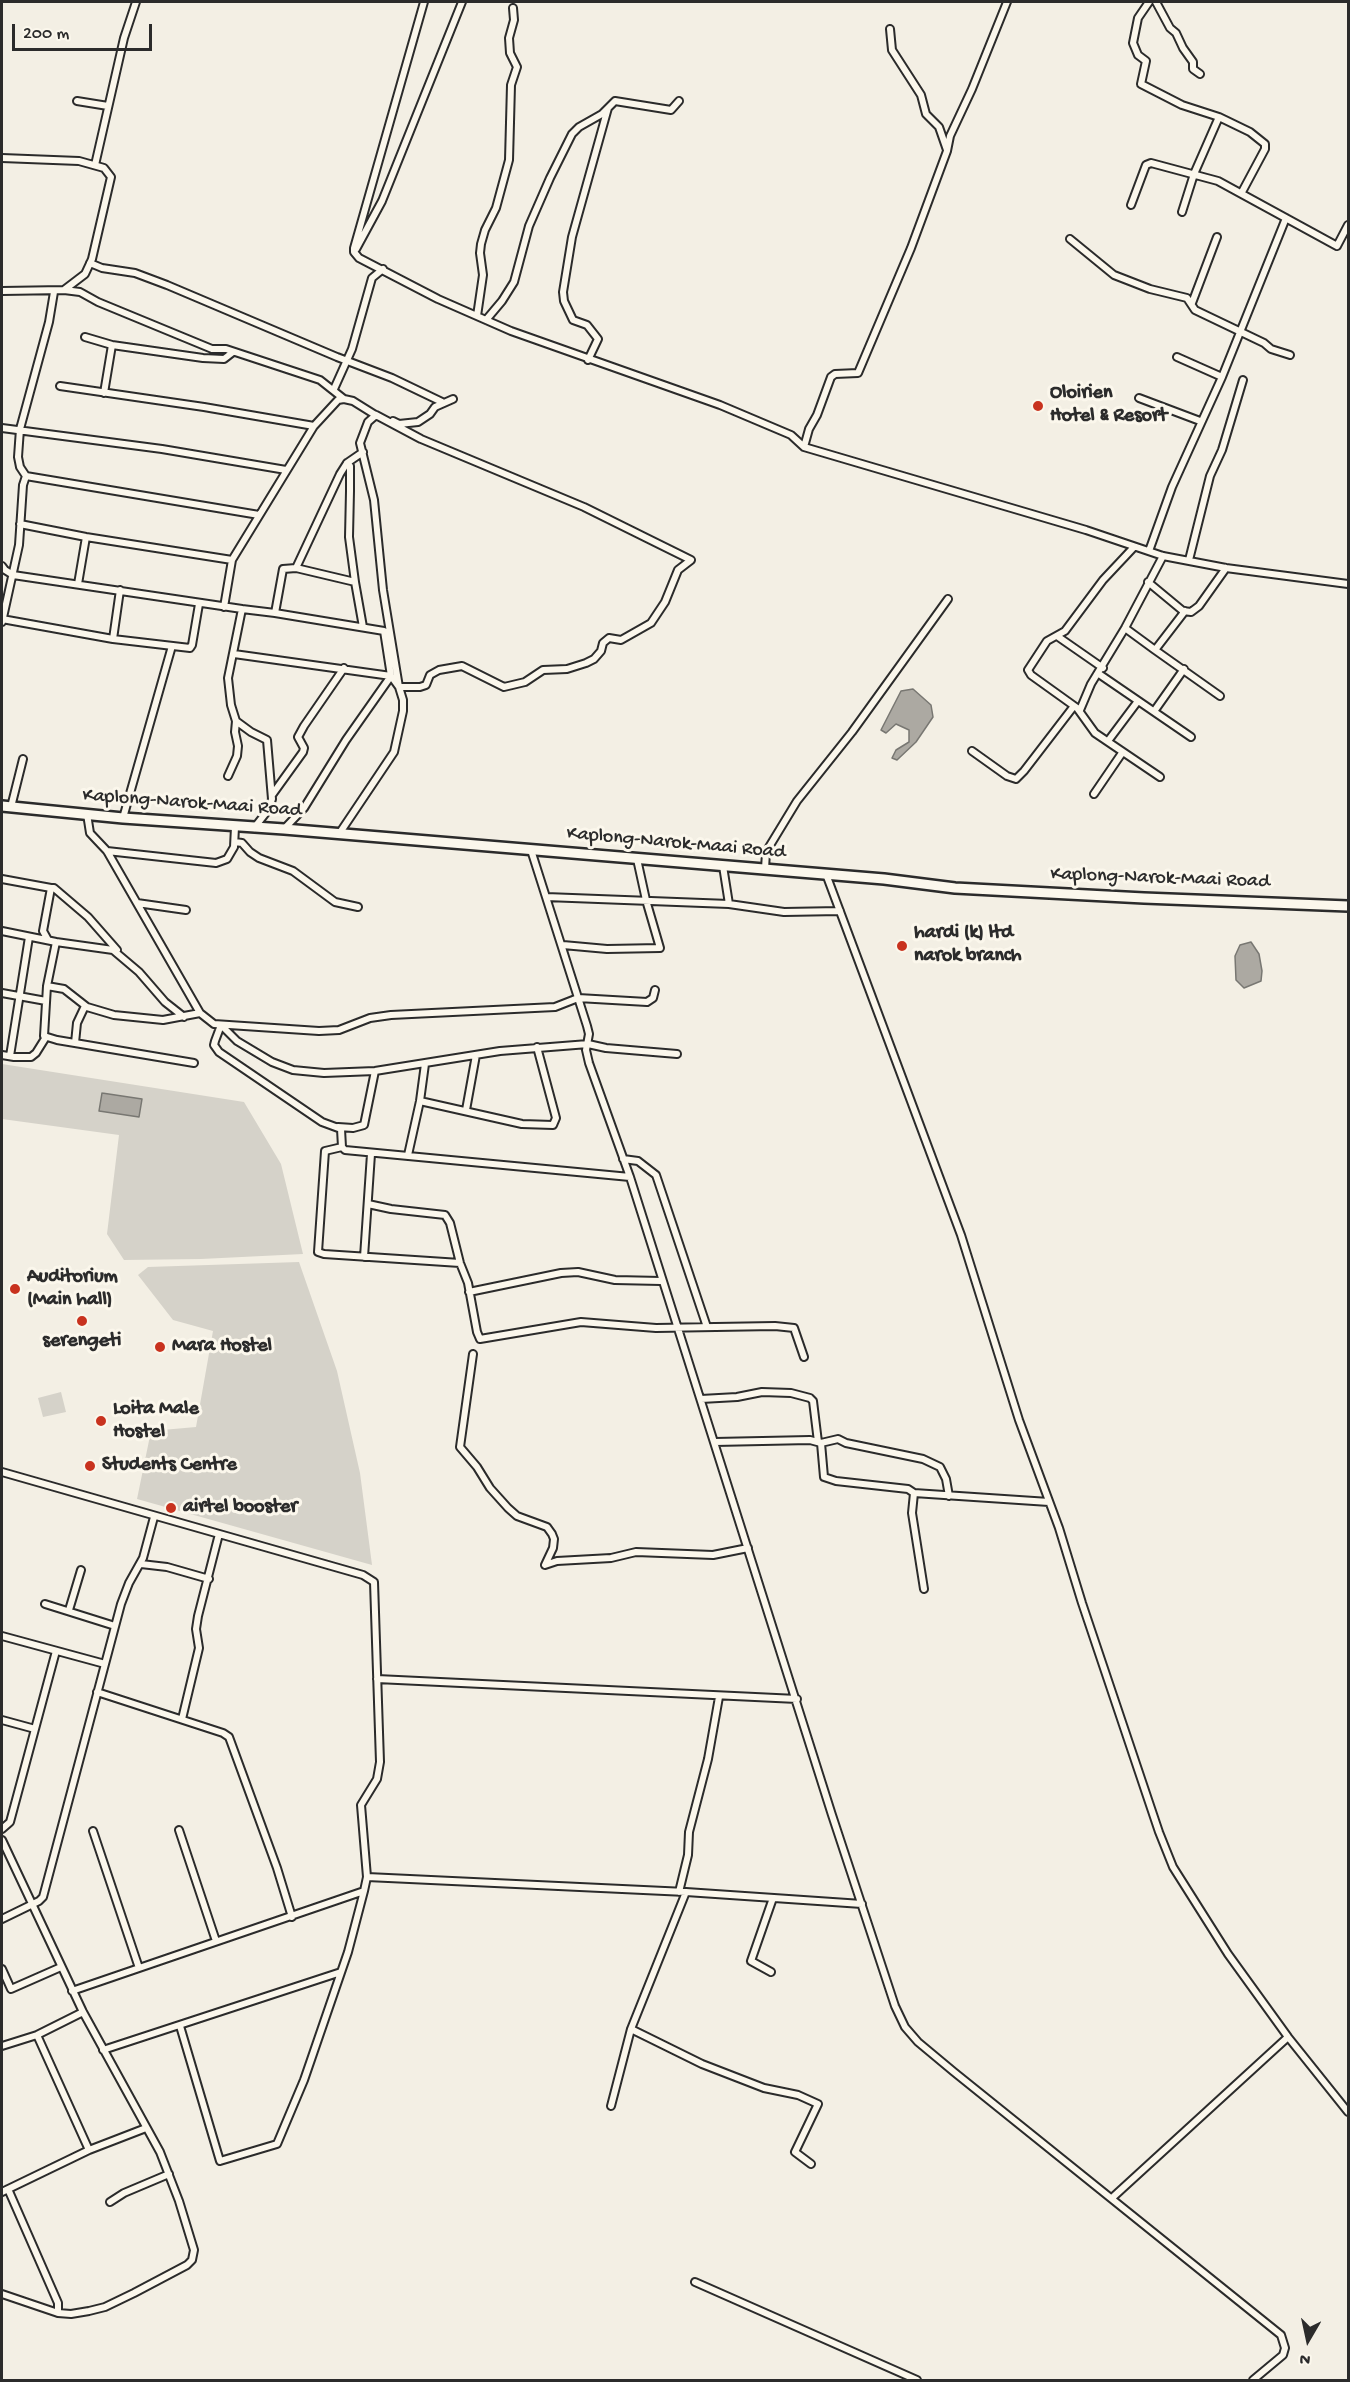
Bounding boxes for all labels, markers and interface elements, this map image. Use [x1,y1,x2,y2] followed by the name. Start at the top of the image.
[15,12,154,50] scale bar
[23,24,69,45] text: 200 m
[1050,382,1167,429] place label: Oloirien Hotel & Resort
[1031,399,1045,413] marker: Oloirien Hotel & Resort
[82,784,302,824] street label: Kaplong-Narok-Maai Road
[566,822,786,866] street label: Kaplong-Narok-Maai Road
[1050,863,1270,895] street label: Kaplong-Narok-Maai Road
[914,922,1022,969] place label: hardi (k) ltd narok branch
[895,939,909,953] marker: hardi (k) ltd narok branch
[27,1266,118,1313] place label: Auditorium (Main hall)
[8,1282,22,1296] marker: Auditorium (Main hall)
[75,1314,89,1328] marker: serengeti
[43,1330,121,1354] place label: serengeti
[172,1335,272,1359] place label: Mara Hostel
[153,1340,167,1354] marker: Mara Hostel
[113,1398,199,1445] place label: Loita Male Hostel
[94,1414,108,1428] marker: Loita Male Hostel
[102,1454,237,1478] place label: Students Centre
[83,1459,97,1473] marker: Students Centre
[183,1496,297,1520] place label: airtel booster
[164,1501,178,1515] marker: airtel booster
[1278,2310,1338,2370] north arrow
[1298,2348,1312,2368] text: N

